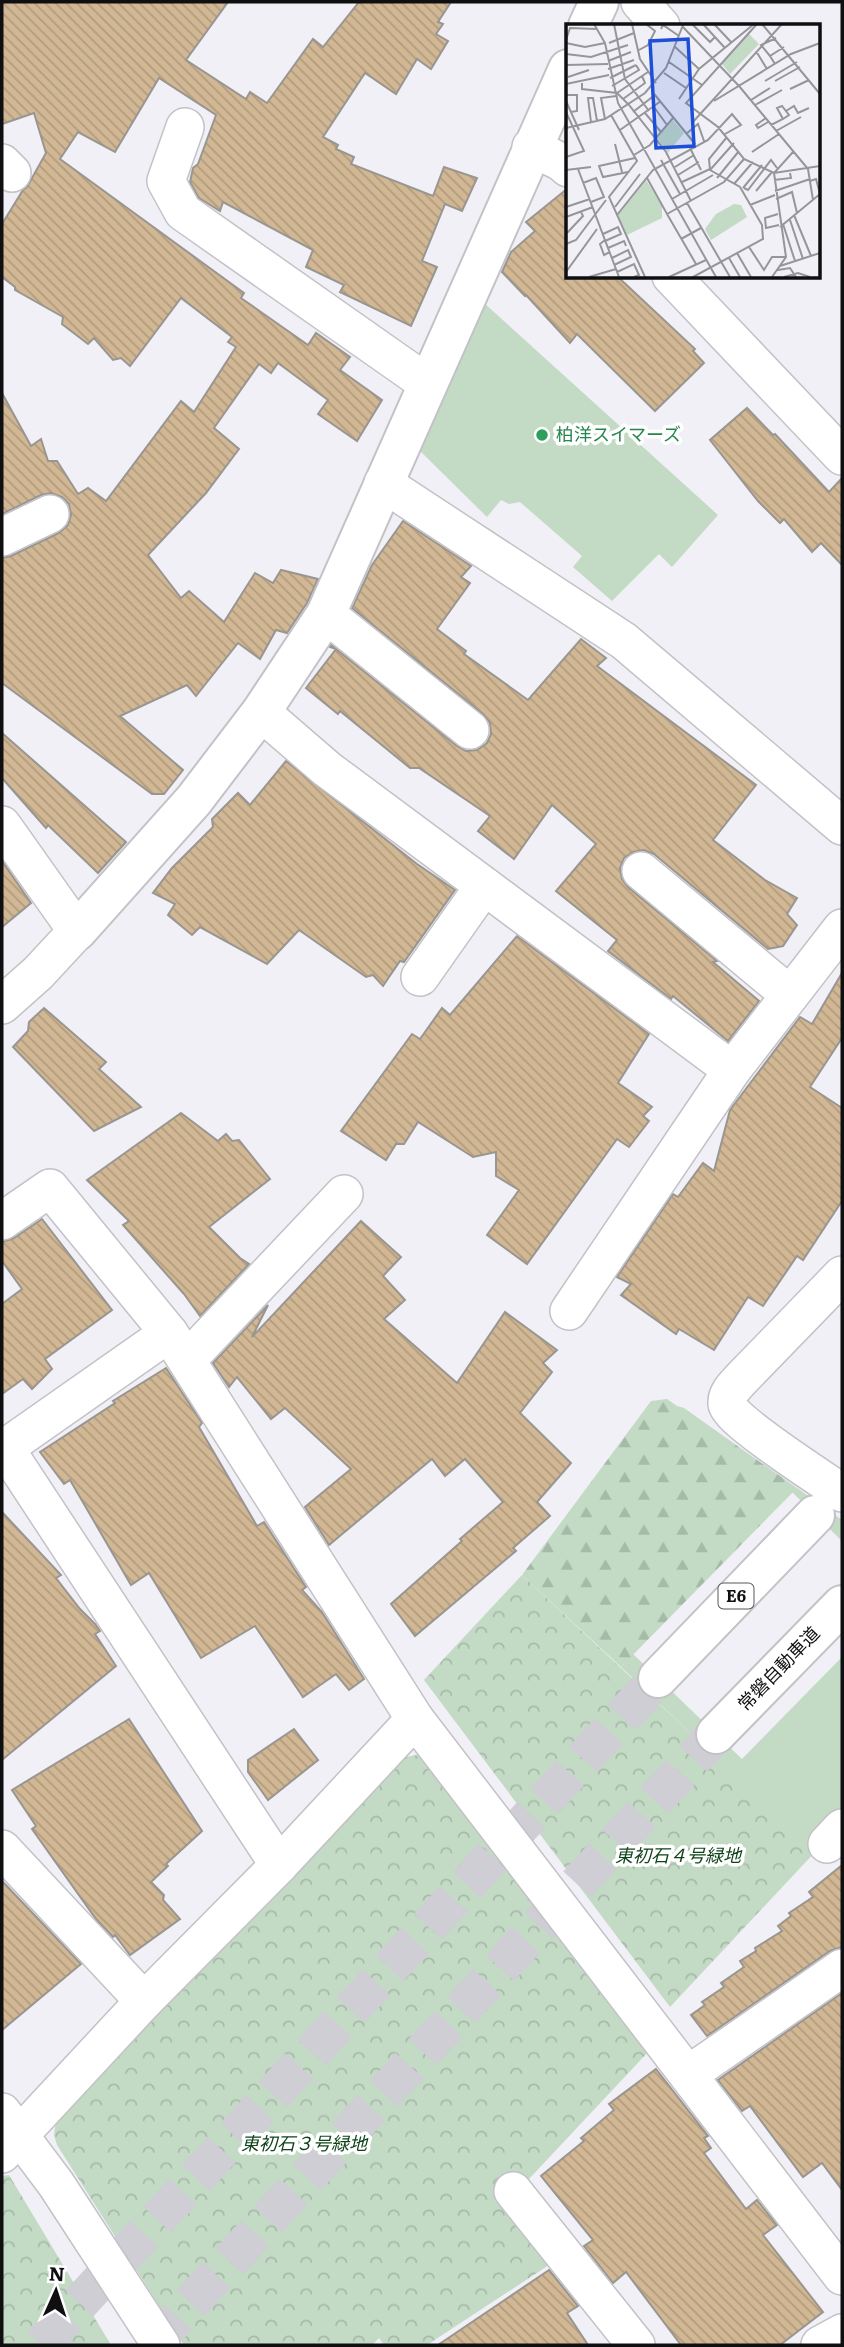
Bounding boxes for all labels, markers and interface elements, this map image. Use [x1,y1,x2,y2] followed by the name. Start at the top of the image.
[566,24,820,278] inset map
[556,420,681,447] place label: 柏洋スイマーズ
[534,427,550,443] marker: 柏洋スイマーズ
[718,1584,754,1608] road number: E6
[731,1620,825,1716] street label: 常磐自動車道
[615,1841,743,1868] park label: 東初石４号緑地
[241,2129,369,2156] park label: 東初石３号緑地
[21,2256,91,2326] north arrow
[48,2259,66,2287] text: N

